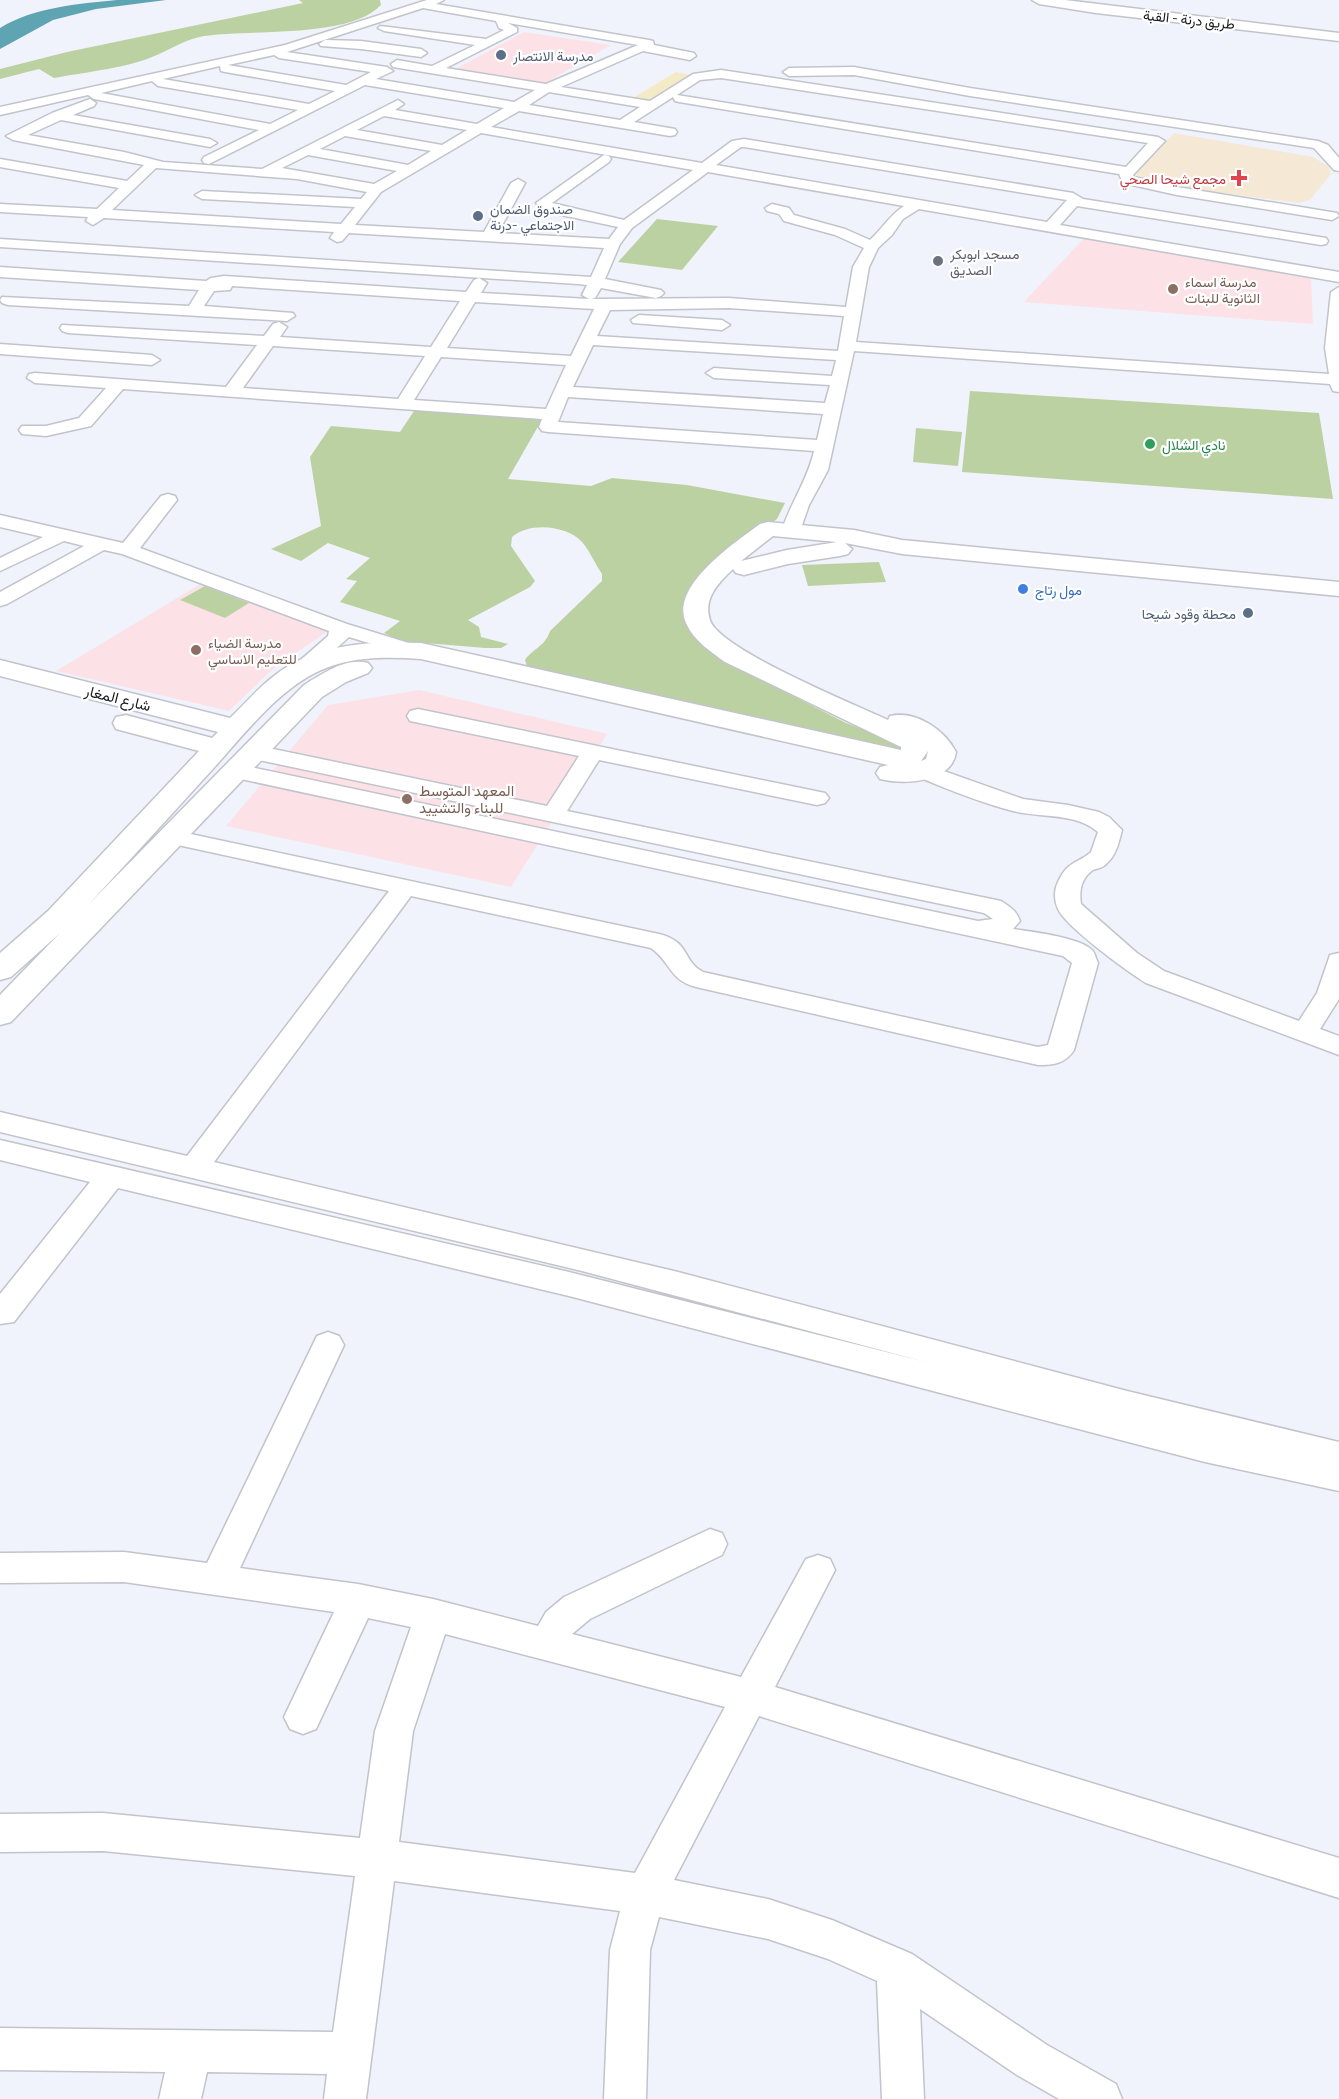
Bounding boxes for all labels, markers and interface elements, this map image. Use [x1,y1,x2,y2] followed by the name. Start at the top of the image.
[1142,5,1236,33] street label: طريق درنة - القبة
[512,46,593,65] place label: مدرسة الانتصار
[494,48,508,62] marker: مدرسة الانتصار
[1120,169,1226,191] place label: مجمع شيحا الصحي
[1230,169,1248,187] marker: مجمع شيحا الصحي
[490,199,574,237] place label: صندوق الضمان الاجتماعي -درنة
[471,209,485,223] marker: صندوق الضمان الاجتماعي -درنة
[949,244,1019,279] place label: مسجد ابوبكر الصديق
[931,254,945,268] marker: مسجد ابوبكر الصديق
[1185,272,1260,307] place label: مدرسة اسماء الثانوية للبنات
[1166,282,1180,296] marker: مدرسة اسماء الثانوية للبنات
[1162,435,1226,457] place label: نادي الشلال
[1143,437,1157,451] marker: نادي الشلال
[1035,580,1082,601] place label: مول رتاج
[1016,582,1030,596] marker: مول رتاج
[1142,604,1236,623] place label: محطة وقود شيحا
[1241,606,1255,620] marker: محطة وقود شيحا
[208,633,297,671] place label: مدرسة الضياء للتعليم الاساسي
[189,643,203,657] marker: مدرسة الضياء للتعليم الاساسي
[82,679,153,717] street label: شارع المغار
[419,780,514,818] place label: المعهد المتوسط للبناء والتشييد
[400,792,414,806] marker: المعهد المتوسط للبناء والتشييد

